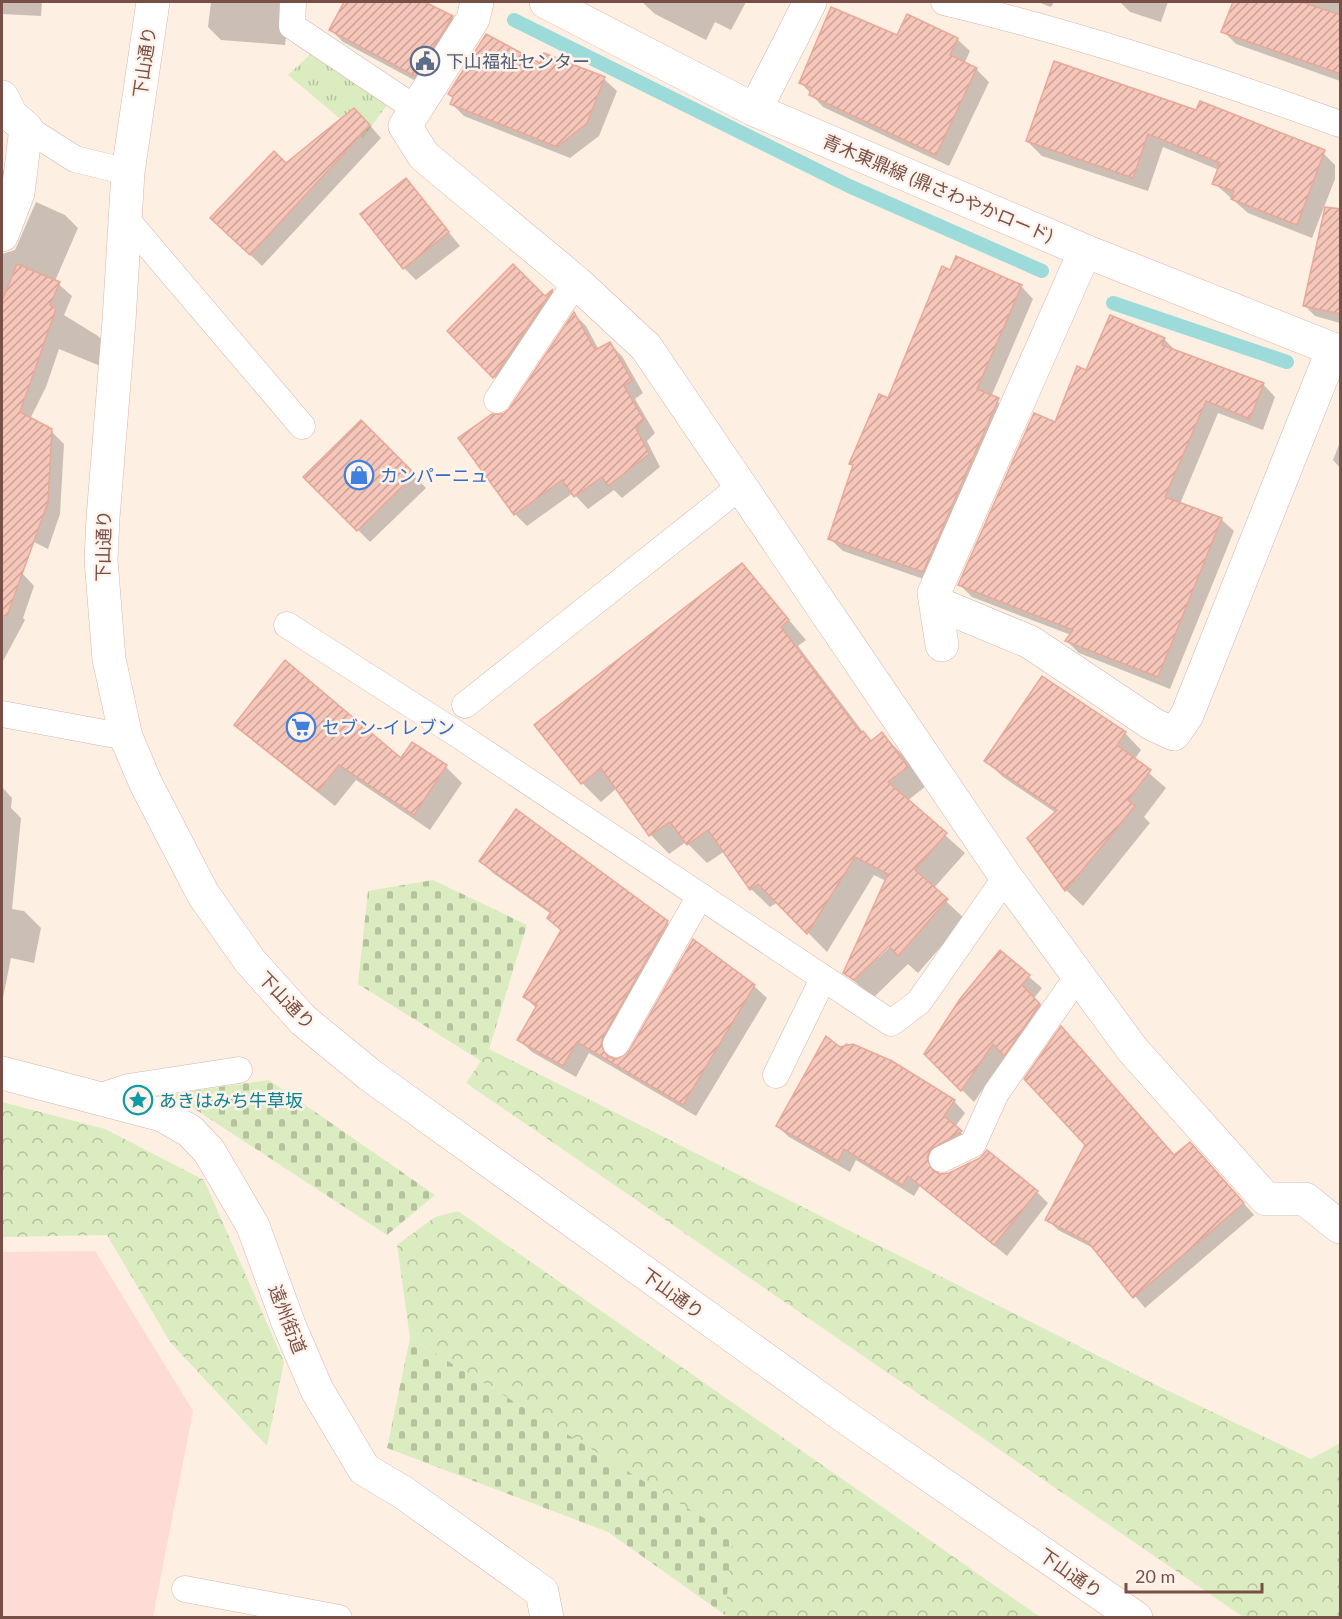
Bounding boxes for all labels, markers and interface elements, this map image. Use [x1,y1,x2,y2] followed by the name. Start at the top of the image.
[128,25,160,99] street label: 下山通り
[409,45,441,77] public building icon: 下山福祉センター
[446,50,590,72] place label: 下山福祉センター
[819,129,1057,247] street label: 青木東鼎線 (鼎さわやかロード)
[343,459,375,491] shop icon: カンパーニュ
[380,464,488,486] place label: カンパーニュ
[91,510,115,582] street label: 下山通り
[285,711,317,743] supermarket icon: セブン-イレブン
[322,716,455,738] place label: セブン-イレブン
[254,966,320,1034] street label: 下山通り
[122,1084,154,1116] place icon: あきはみち牛草坂
[159,1089,303,1111] place label: あきはみち牛草坂
[637,1263,709,1323] street label: 下山通り
[265,1281,311,1357] street label: 遠州街道
[1035,1543,1107,1603] street label: 下山通り
[1126,1556,1262,1594] scale bar
[1135,1565,1175,1587] text: 20 m

